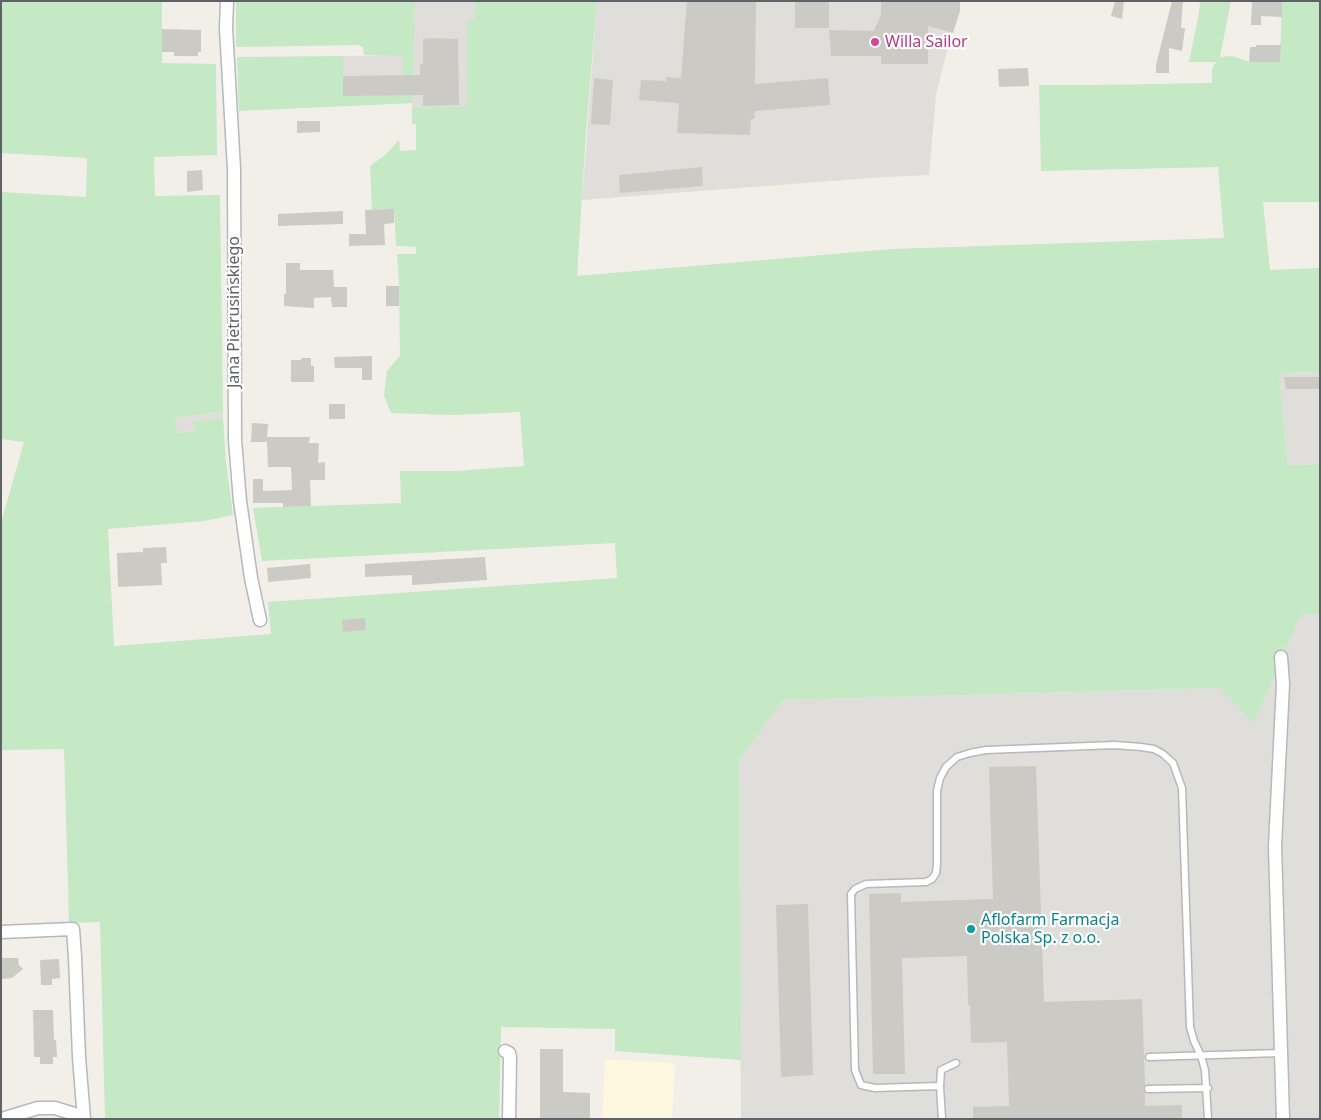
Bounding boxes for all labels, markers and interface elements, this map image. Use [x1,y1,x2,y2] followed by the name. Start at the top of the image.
[885,32,968,52] place label: Willa Sailor
[869,36,881,48] marker: Willa Sailor
[224,236,244,388] street label: Jana Pietrusińskiego
[981,910,1119,948] place label: Aflofarm Farmacja Polska Sp. z o.o.
[965,923,977,935] marker: Aflofarm Farmacja Polska Sp. z o.o.

